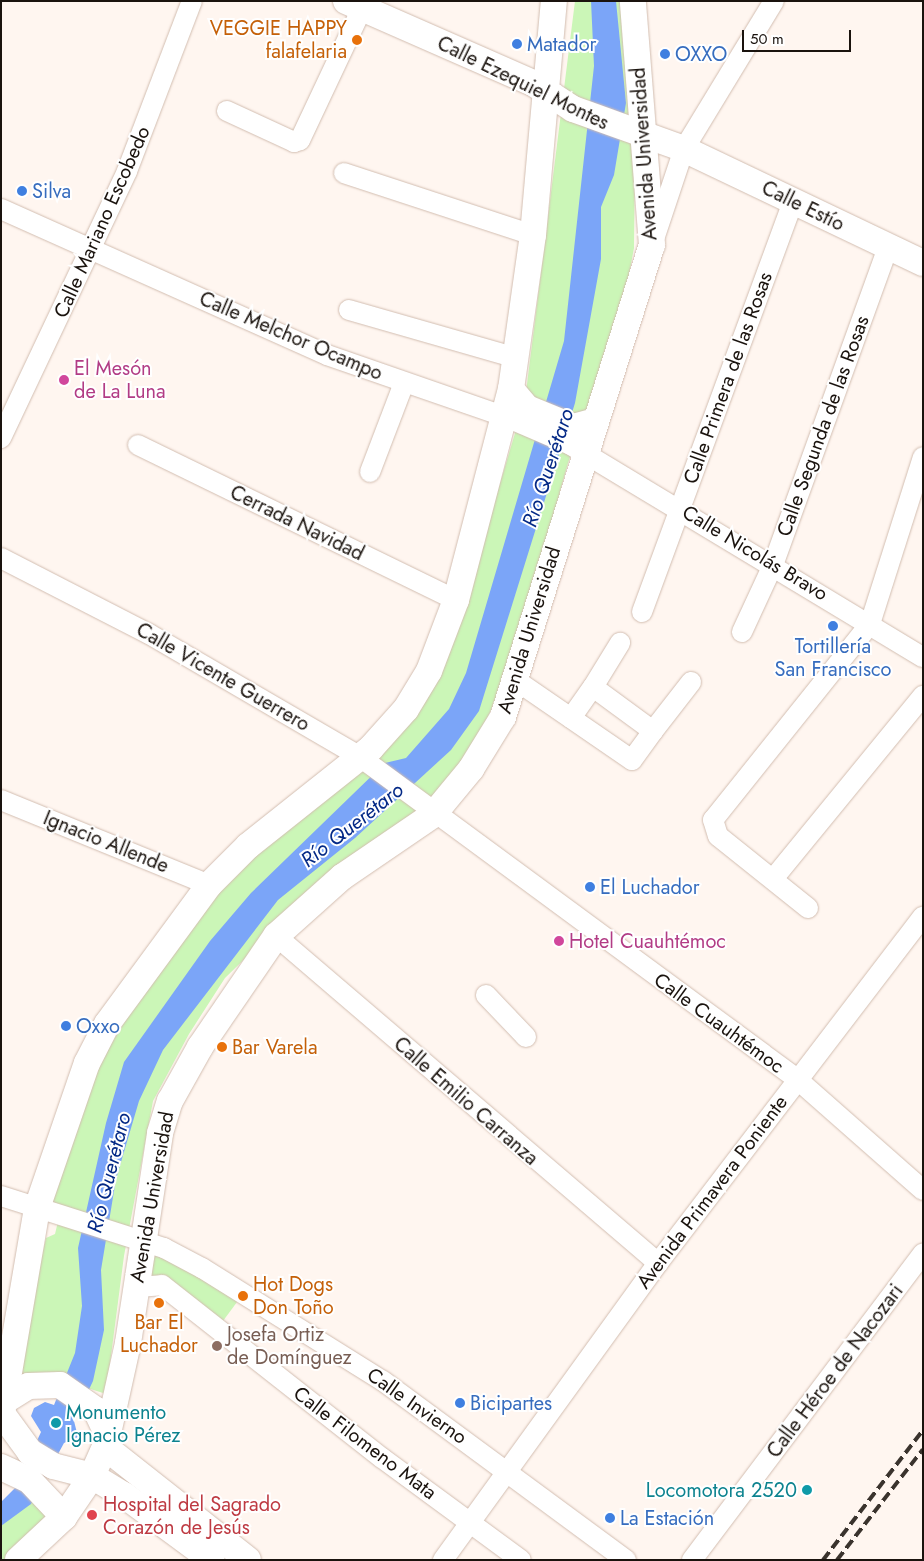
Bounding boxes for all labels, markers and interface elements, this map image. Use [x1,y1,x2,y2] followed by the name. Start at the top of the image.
[210,16,347,63] place label: VEGGIE HAPPY falafelaria
[744,20,853,52] scale bar
[750,28,784,50] text: 50 m
[433,31,613,135] street label: Calle Ezequiel Montes
[527,32,596,56] place label: Matador
[351,34,363,46] marker: VEGGIE HAPPY falafelaria
[511,38,523,50] marker: Matador
[675,42,727,66] place label: OXXO
[659,48,671,60] marker: OXXO
[626,67,662,241] street label: Avenida Universidad
[49,122,155,322] street label: Calle Mariano Escobedo
[758,176,848,236] street label: Calle Estío
[32,179,71,203] place label: Silva
[16,185,28,197] marker: Silva
[678,269,778,487] street label: Calle Primera de las Rosas
[196,287,386,385] street label: Calle Melchor Ocampo
[772,312,874,540] street label: Calle Segunda de las Rosas
[74,356,166,403] place label: El Mesón de La Luna
[58,374,70,386] marker: El Mesón de La Luna
[517,406,579,530] water label: Río Querétaro
[226,480,368,566] street label: Cerrada Navidad
[678,500,832,606] street label: Calle Nicolás Bravo
[492,544,566,716] street label: Avenida Universidad
[132,618,314,736] street label: Calle Vicente Guerrero
[827,620,839,632] marker: Tortillería San Francisco
[775,634,891,681] place label: Tortillería San Francisco
[296,777,408,873] water label: Río Querétaro
[40,806,172,878] street label: Ignacio Allende
[600,875,700,899] place label: El Luchador
[584,881,596,893] marker: El Luchador
[569,929,726,953] place label: Hotel Cuauhtémoc
[553,935,565,947] marker: Hotel Cuauhtémoc
[649,968,789,1078] street label: Calle Cuauhtémoc
[76,1014,120,1038] place label: Oxxo
[60,1020,72,1032] marker: Oxxo
[389,1032,543,1170] street label: Calle Emilio Carranza
[232,1035,318,1059] place label: Bar Varela
[216,1041,228,1053] marker: Bar Varela
[632,1091,792,1293] street label: Avenida Primavera Poniente
[82,1110,136,1236] water label: Río Querétaro
[125,1110,179,1284] street label: Avenida Universidad
[253,1272,334,1319] place label: Hot Dogs Don Toño
[762,1279,908,1463] street label: Calle Héroe de Nacozari
[237,1290,249,1302] marker: Hot Dogs Don Toño
[153,1297,165,1309] marker: Bar El Luchador
[120,1311,198,1358] place label: Bar El Luchador
[227,1322,352,1369] place label: Josefa Ortiz de Domínguez
[211,1340,223,1352] marker: Josefa Ortiz de Domínguez
[362,1363,472,1449] street label: Calle Invierno
[289,1381,441,1505] street label: Calle Filomeno Mata
[470,1391,552,1415] place label: Bicipartes
[454,1397,466,1409] marker: Bicipartes
[66,1400,181,1447] place label: Monumento Ignacio Pérez
[50,1417,62,1429] marker: Monumento Ignacio Pérez
[646,1478,797,1502] place label: Locomotora 2520
[801,1484,813,1496] marker: Locomotora 2520
[103,1492,281,1539] place label: Hospital del Sagrado Corazón de Jesús
[620,1506,714,1530] place label: La Estación
[85,1508,99,1522] marker: Hospital del Sagrado Corazón de Jesús
[604,1512,616,1524] marker: La Estación

